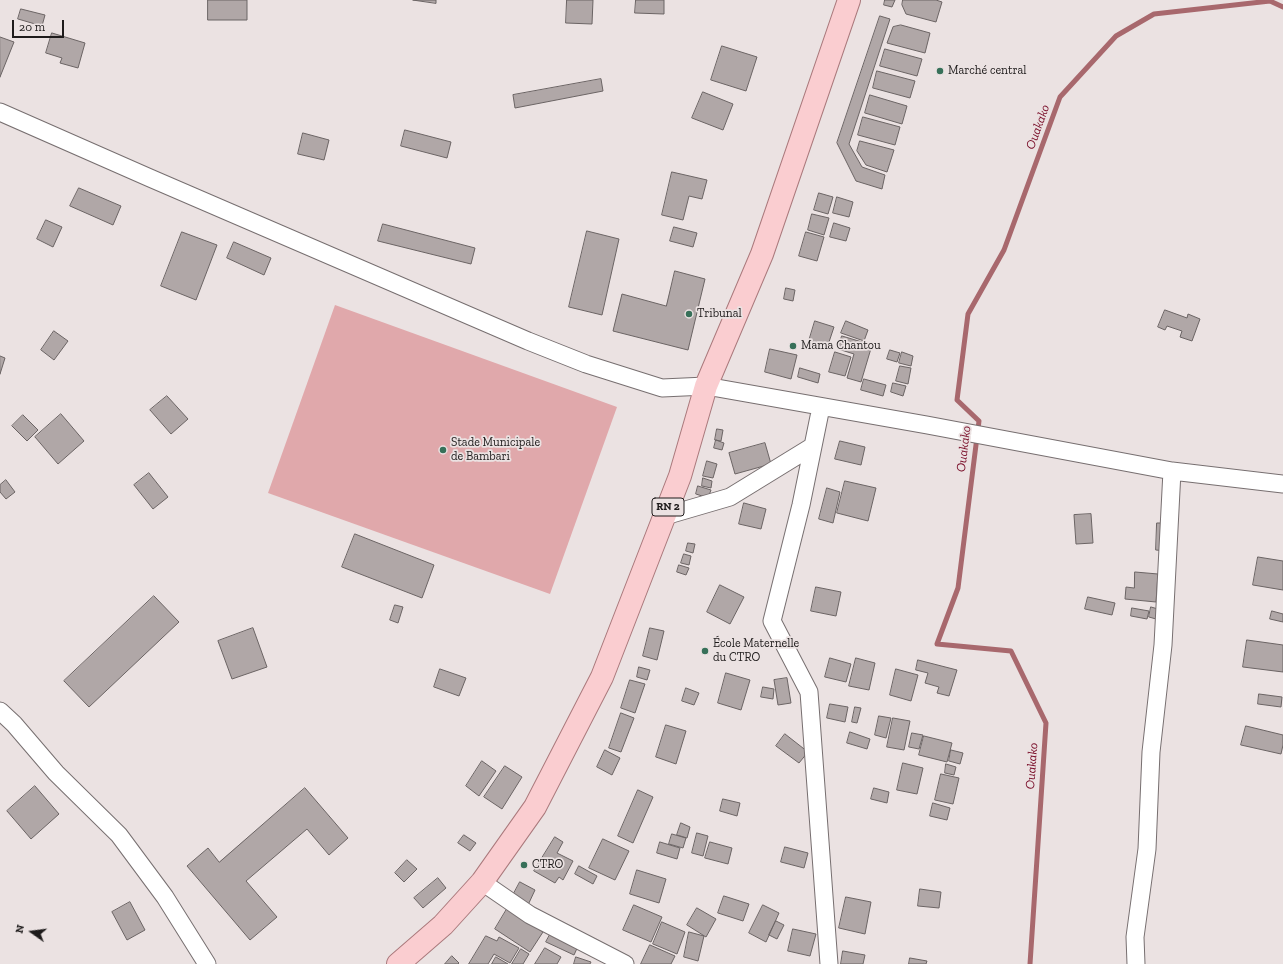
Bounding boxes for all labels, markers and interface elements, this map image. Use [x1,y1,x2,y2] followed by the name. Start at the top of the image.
[14,12,66,38] scale bar
[19,20,45,34] text: 20 m
[948,64,1026,78] place label: Marché central
[935,66,945,76] marker: Marché central
[1023,102,1053,152] water label: Ouakako
[697,307,742,321] place label: Tribunal
[684,309,694,319] marker: Tribunal
[801,339,881,353] place label: Mama Chantou
[788,341,798,351] marker: Mama Chantou
[953,425,975,473] water label: Ouakako
[451,436,540,464] place label: Stade Municipale de Bambari
[438,445,448,455] marker: Stade Municipale de Bambari
[652,498,684,516] road number: RN 2
[713,637,799,665] place label: École Maternelle du CTRO
[700,646,710,656] marker: École Maternelle du CTRO
[1023,742,1041,790] water label: Ouakako
[532,858,563,872] place label: CTRO
[519,860,529,870] marker: CTRO
[12,912,52,952] north arrow
[13,923,27,935] text: N

